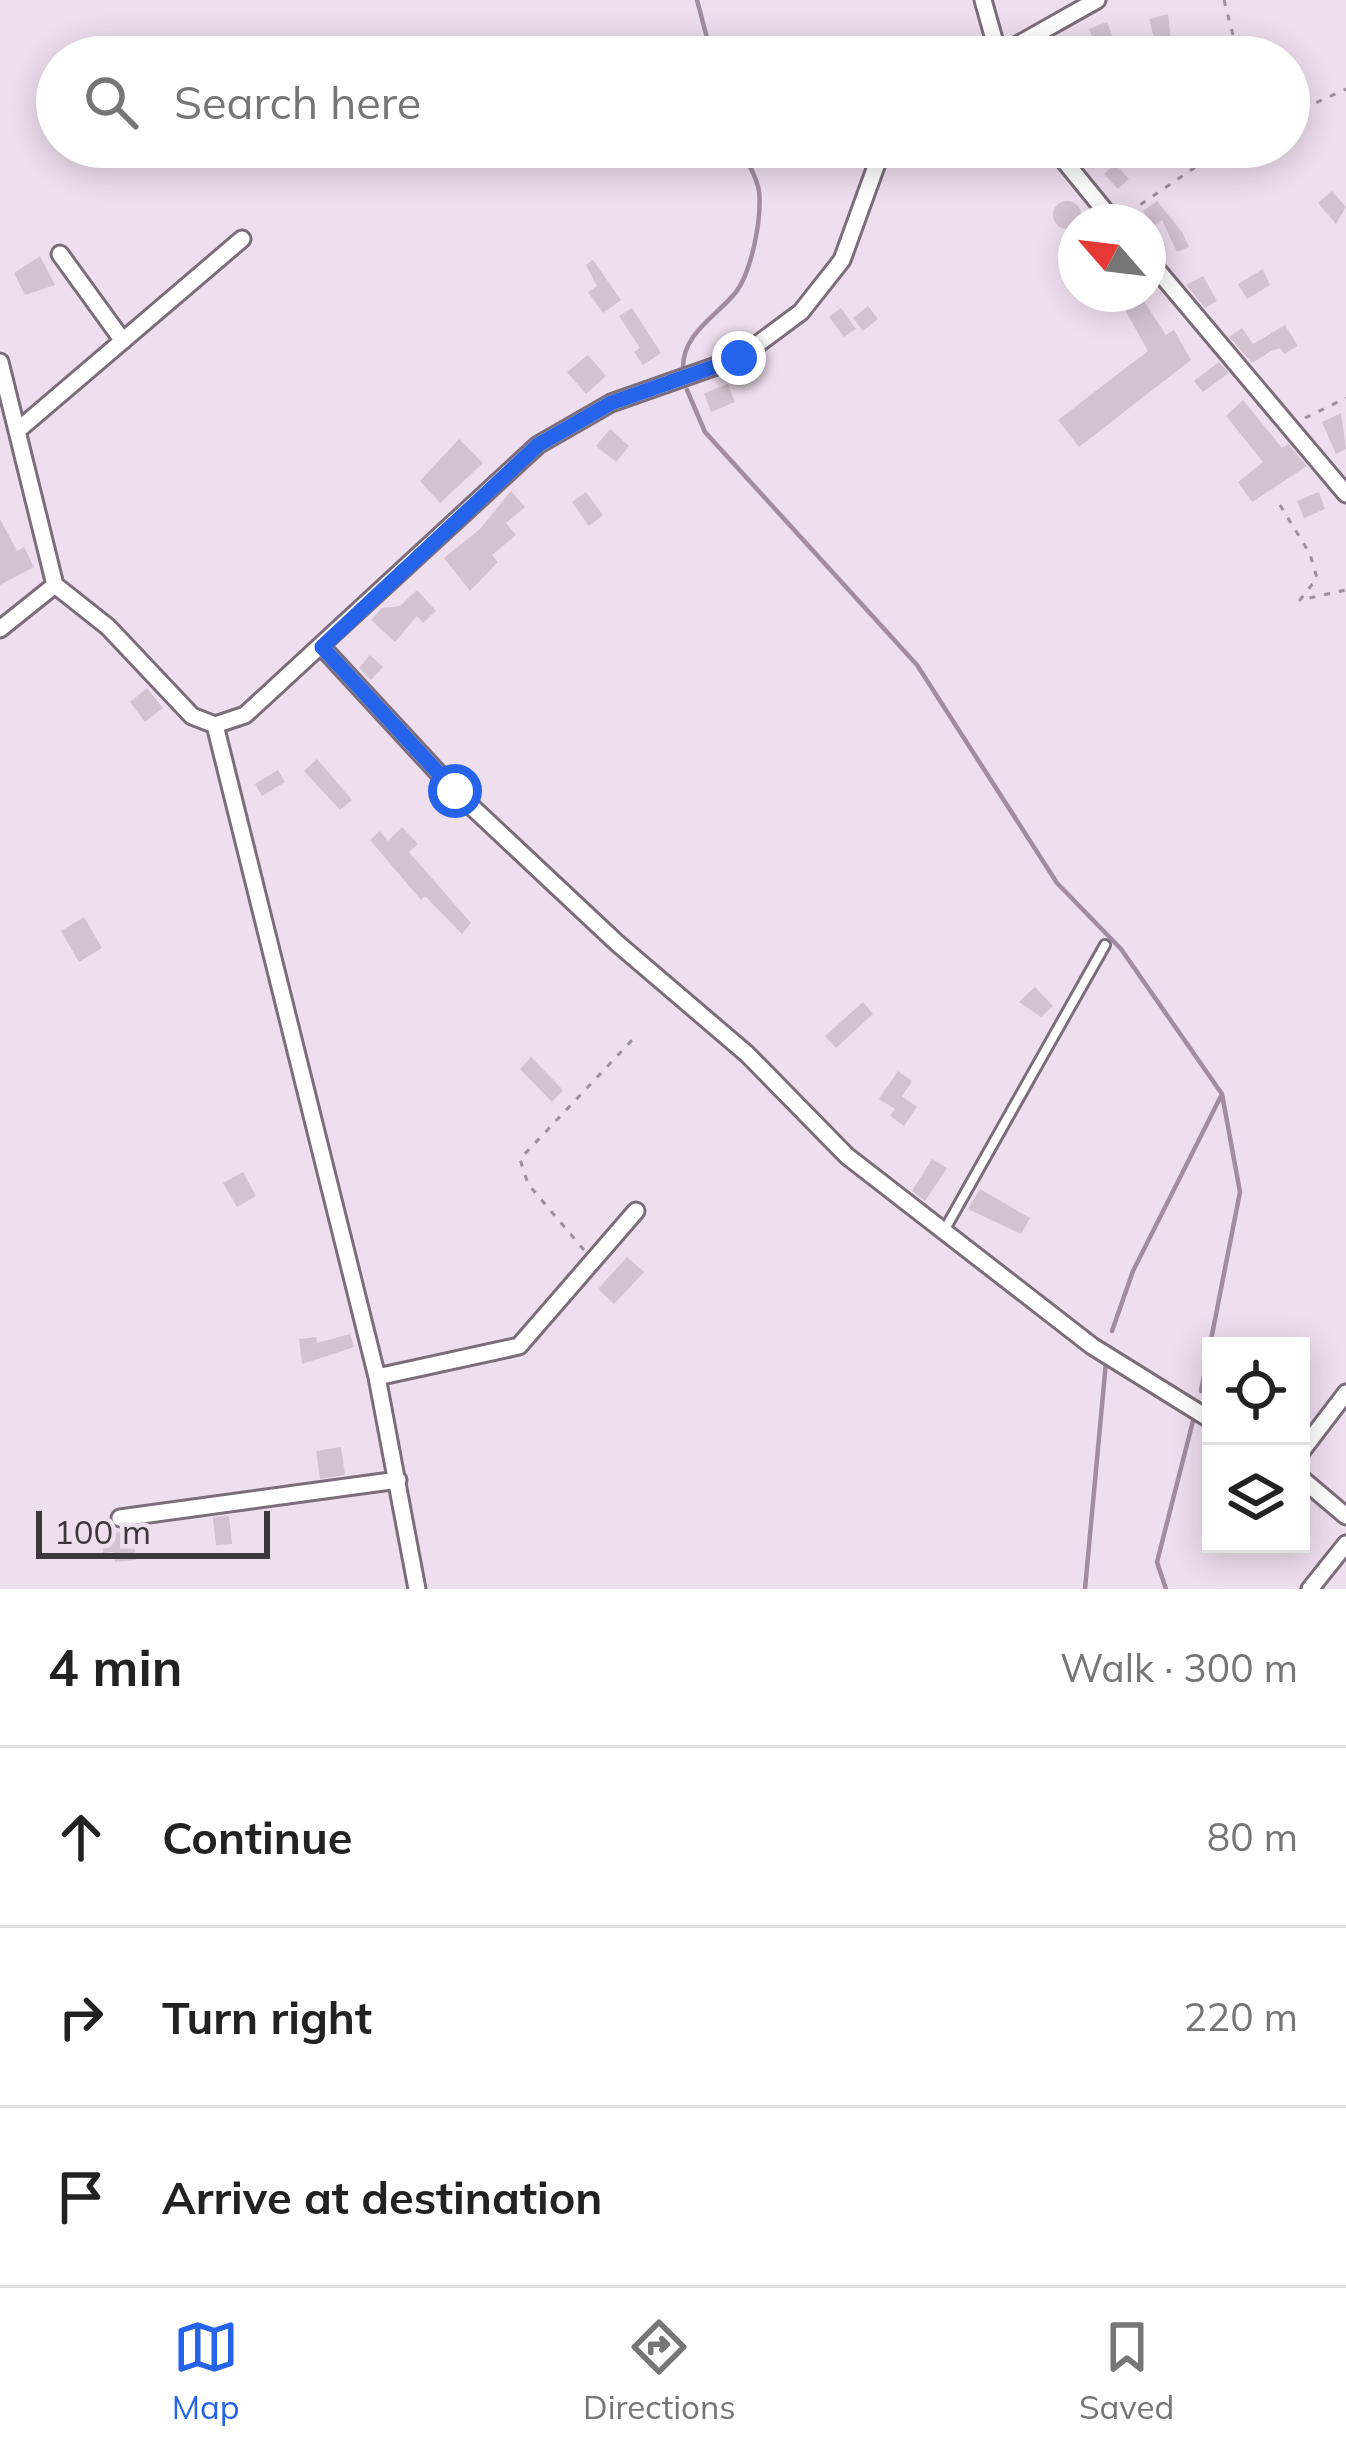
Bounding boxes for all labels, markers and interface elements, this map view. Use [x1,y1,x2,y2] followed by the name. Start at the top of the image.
[36,36,1310,168] search box
[78,69,144,135] icon: search
[174,74,421,130] text: Search here
[1058,204,1166,312] north arrow
[712,331,766,385] route end
[428,764,482,818] route start
[1202,1337,1310,1553] map controls
[1202,1337,1310,1445] button: locate
[1202,1445,1310,1553] button: layers
[36,1505,270,1558] scale bar
[54,1511,151,1552] text: 100 m
[48,1635,183,1699] text: 4 min
[1060,1643,1298,1692] text: Walk · 300 m
[48,1804,114,1870] icon: ahead
[162,1809,352,1865] text: Continue
[1207,1812,1298,1861] text: 80 m
[48,1984,114,2050] icon: right
[162,1989,372,2045] text: Turn right
[1183,1992,1298,2041] text: 220 m
[48,2164,114,2230] icon: arrive
[162,2169,602,2225] text: Arrive at destination
[172,2314,240,2427] tab: Map
[583,2314,736,2427] tab: Directions
[1079,2314,1174,2427] tab: Saved

